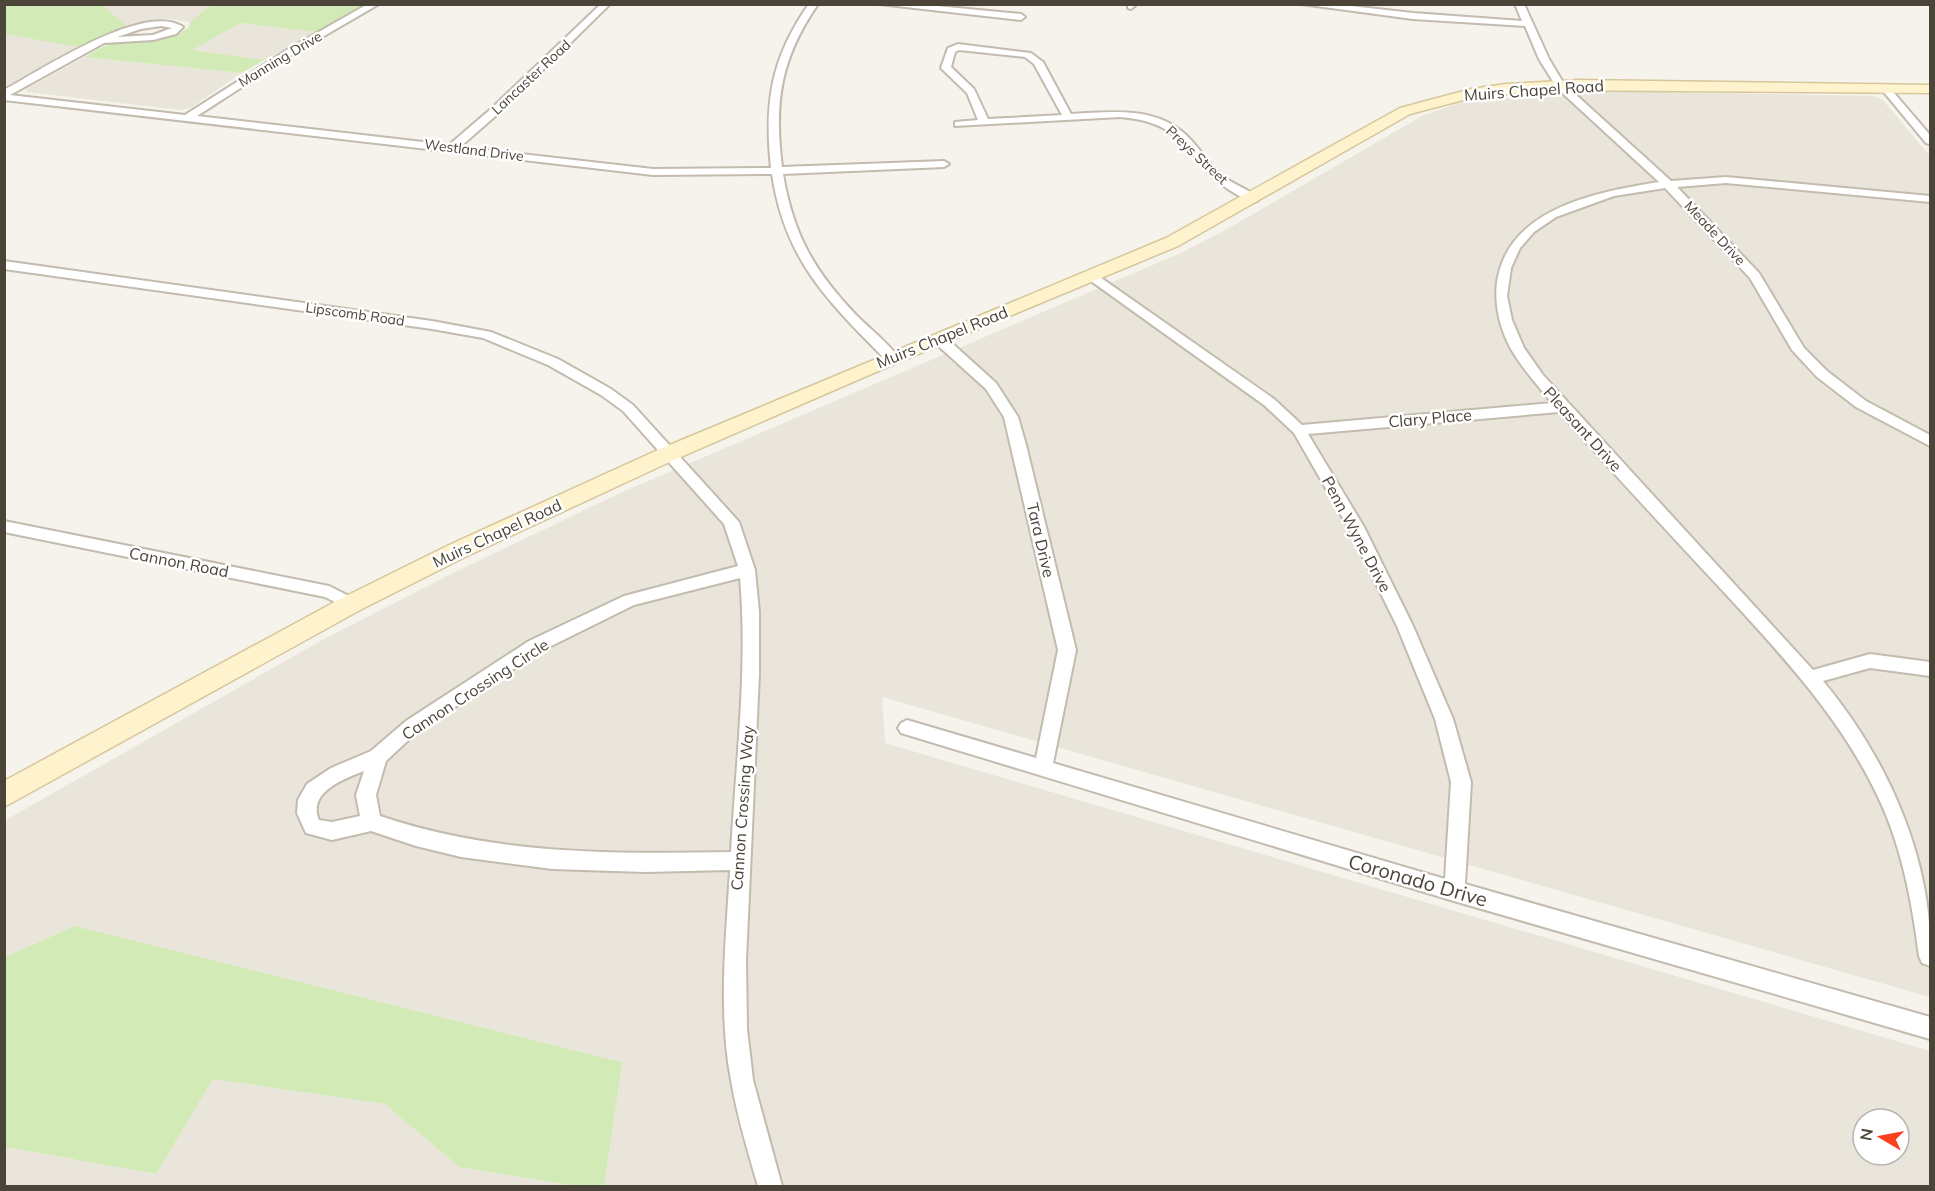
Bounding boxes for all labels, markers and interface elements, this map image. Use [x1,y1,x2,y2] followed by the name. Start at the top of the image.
[235,27,325,91] street label: Manning Drive
[488,36,574,118] street label: Lancaster Road
[1463,75,1605,105] street label: Muirs Chapel Road
[1162,122,1232,188] street label: Preys Street
[423,135,525,165] street label: Westland Drive
[1681,197,1749,269] street label: Meade Drive
[304,298,406,330] street label: Lipscomb Road
[873,301,1011,373] street label: Muirs Chapel Road
[1539,382,1627,476] street label: Pleasant Drive
[1387,404,1473,432] street label: Clary Place
[1318,473,1396,595] street label: Penn Wyne Drive
[429,494,565,572] street label: Muirs Chapel Road
[1023,501,1059,579] street label: Tara Drive
[128,543,230,581] street label: Cannon Road
[398,634,552,744] street label: Cannon Crossing Circle
[726,724,758,891] street label: Cannon Crossing Way
[1346,848,1490,912] street label: Coronado Drive
[1851,1107,1911,1167] north arrow
[1855,1127,1877,1142] text: N

